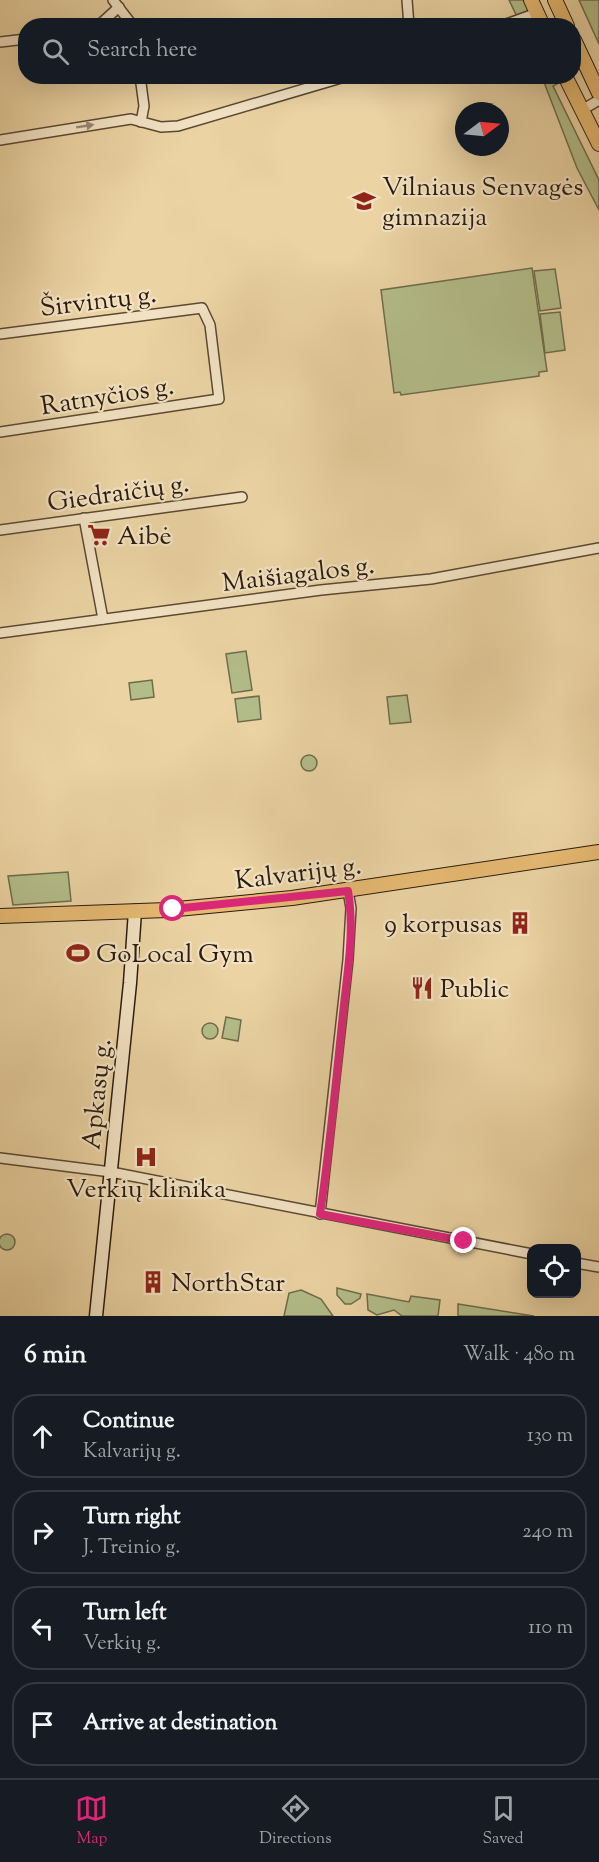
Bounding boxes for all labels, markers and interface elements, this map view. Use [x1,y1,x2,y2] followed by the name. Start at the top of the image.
[18,18,581,84] search box
[39,35,72,68] icon: search
[87,35,197,67] text: Search here
[455,102,509,156] north arrow
[76,122,95,131] one-way arrow
[382,170,584,237] place label: Vilniaus Senvagės gimnazija
[351,188,377,214] school or university icon: Vilniaus Senvagės gimnazija
[38,277,159,328] street label: Širvintų g.
[38,369,177,426] street label: Ratnyčios g.
[45,466,192,523] street label: Giedraičių g.
[117,519,172,556] place label: Aibė
[86,522,112,548] supermarket icon: Aibė
[220,548,377,603] street label: Maišiagalos g.
[233,848,364,901] street label: Kalvarijų g.
[159,895,185,921] route start
[384,907,502,944] place label: 9 korpusas
[507,910,533,936] building icon: 9 korpusas
[96,937,254,974] place label: GoLocal Gym
[65,940,91,966] sports icon: GoLocal Gym
[440,972,510,1009] place label: Public
[409,975,435,1001] restaurant icon: Public
[74,1037,123,1152] street label: Apkasų g.
[133,1144,159,1170] hospital icon: Verkių klinika
[66,1172,226,1209] place label: Verkių klinika
[450,1227,476,1253] route end
[527,1244,581,1298] map controls
[527,1244,581,1298] button: locate
[171,1266,285,1303] place label: NorthStar
[140,1269,166,1295] building icon: NorthStar
[24,1337,87,1374] text: 6 min
[463,1341,575,1370] text: Walk · 480 m
[83,1406,174,1438] text: Continue
[26,1420,59,1453] icon: ahead
[527,1422,573,1451] text: 130 m
[83,1438,181,1467] text: Kalvarijų g.
[83,1502,180,1534] text: Turn right
[26,1516,59,1549] icon: right
[522,1518,573,1547] text: 240 m
[83,1534,180,1563] text: J. Treinio g.
[83,1598,166,1630] text: Turn left
[26,1612,59,1645] icon: left
[528,1614,573,1643] text: 110 m
[83,1630,161,1659] text: Verkių g.
[26,1708,59,1741] icon: arrive
[83,1708,278,1740] text: Arrive at destination
[75,1792,108,1851] tab: Map
[259,1792,332,1851] tab: Directions
[482,1792,524,1851] tab: Saved

